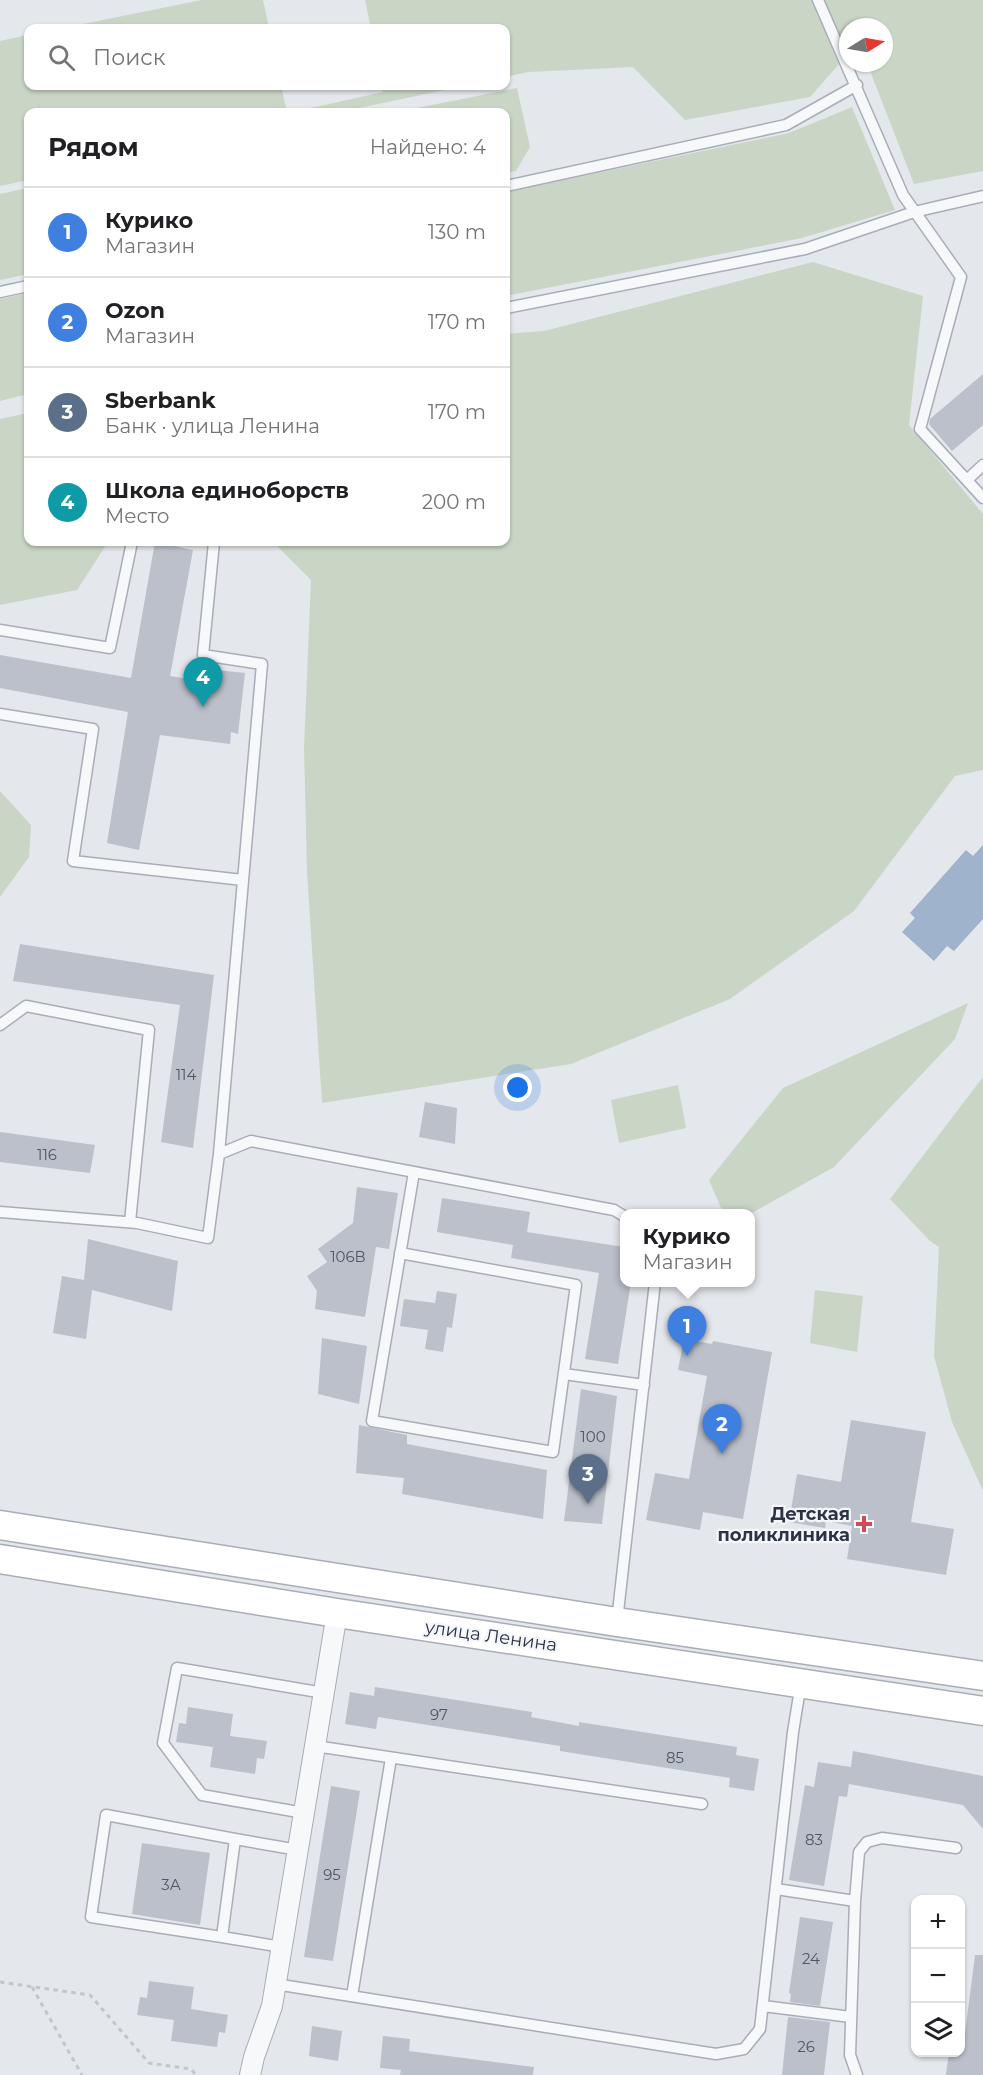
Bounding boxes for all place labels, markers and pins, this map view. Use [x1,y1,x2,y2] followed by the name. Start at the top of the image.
[184,658,222,707] pin: 4
[668,1306,706,1356] pin: 1
[702,1404,742,1454] pin: 2
[568,1454,608,1504] pin: 3
[717,1503,850,1546] place label: Детская поликлиника
[855,1515,873,1533] marker: Детская поликлиника

